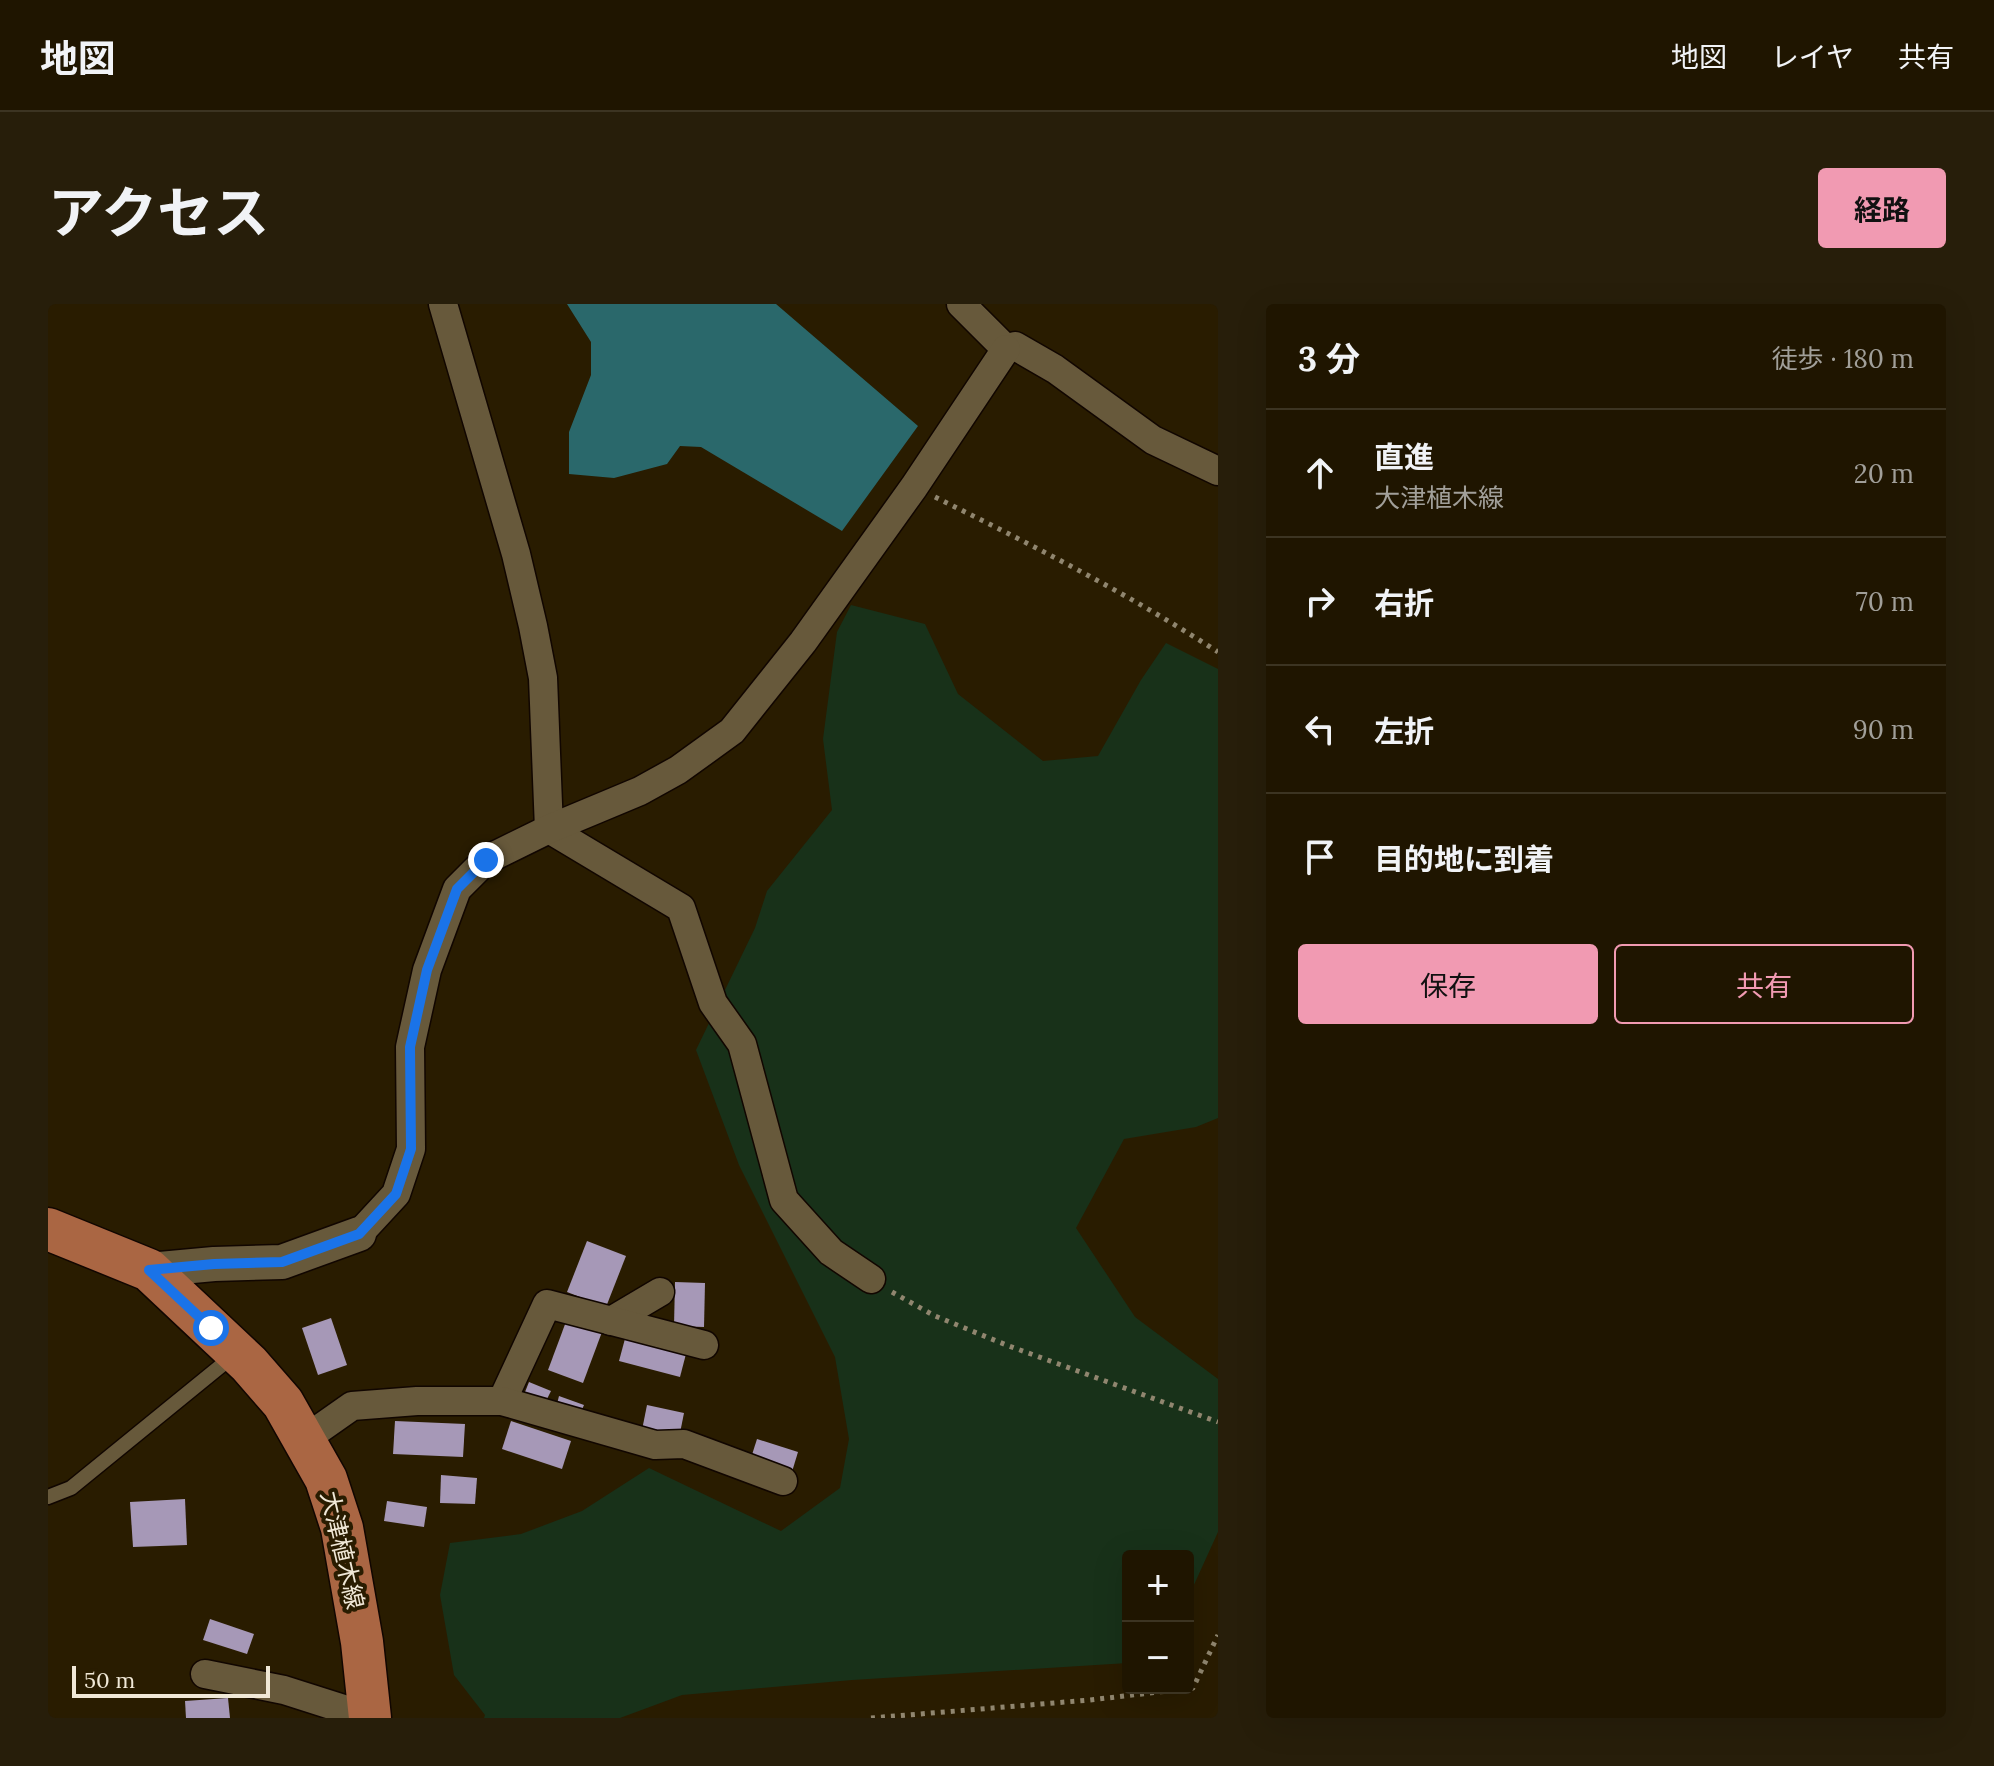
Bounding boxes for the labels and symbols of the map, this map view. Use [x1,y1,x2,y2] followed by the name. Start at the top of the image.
[468,842,504,878] route end
[193,1310,229,1346] route start
[314,1488,371,1612] street label: 大津植木線
[72,1662,270,1698] scale bar

